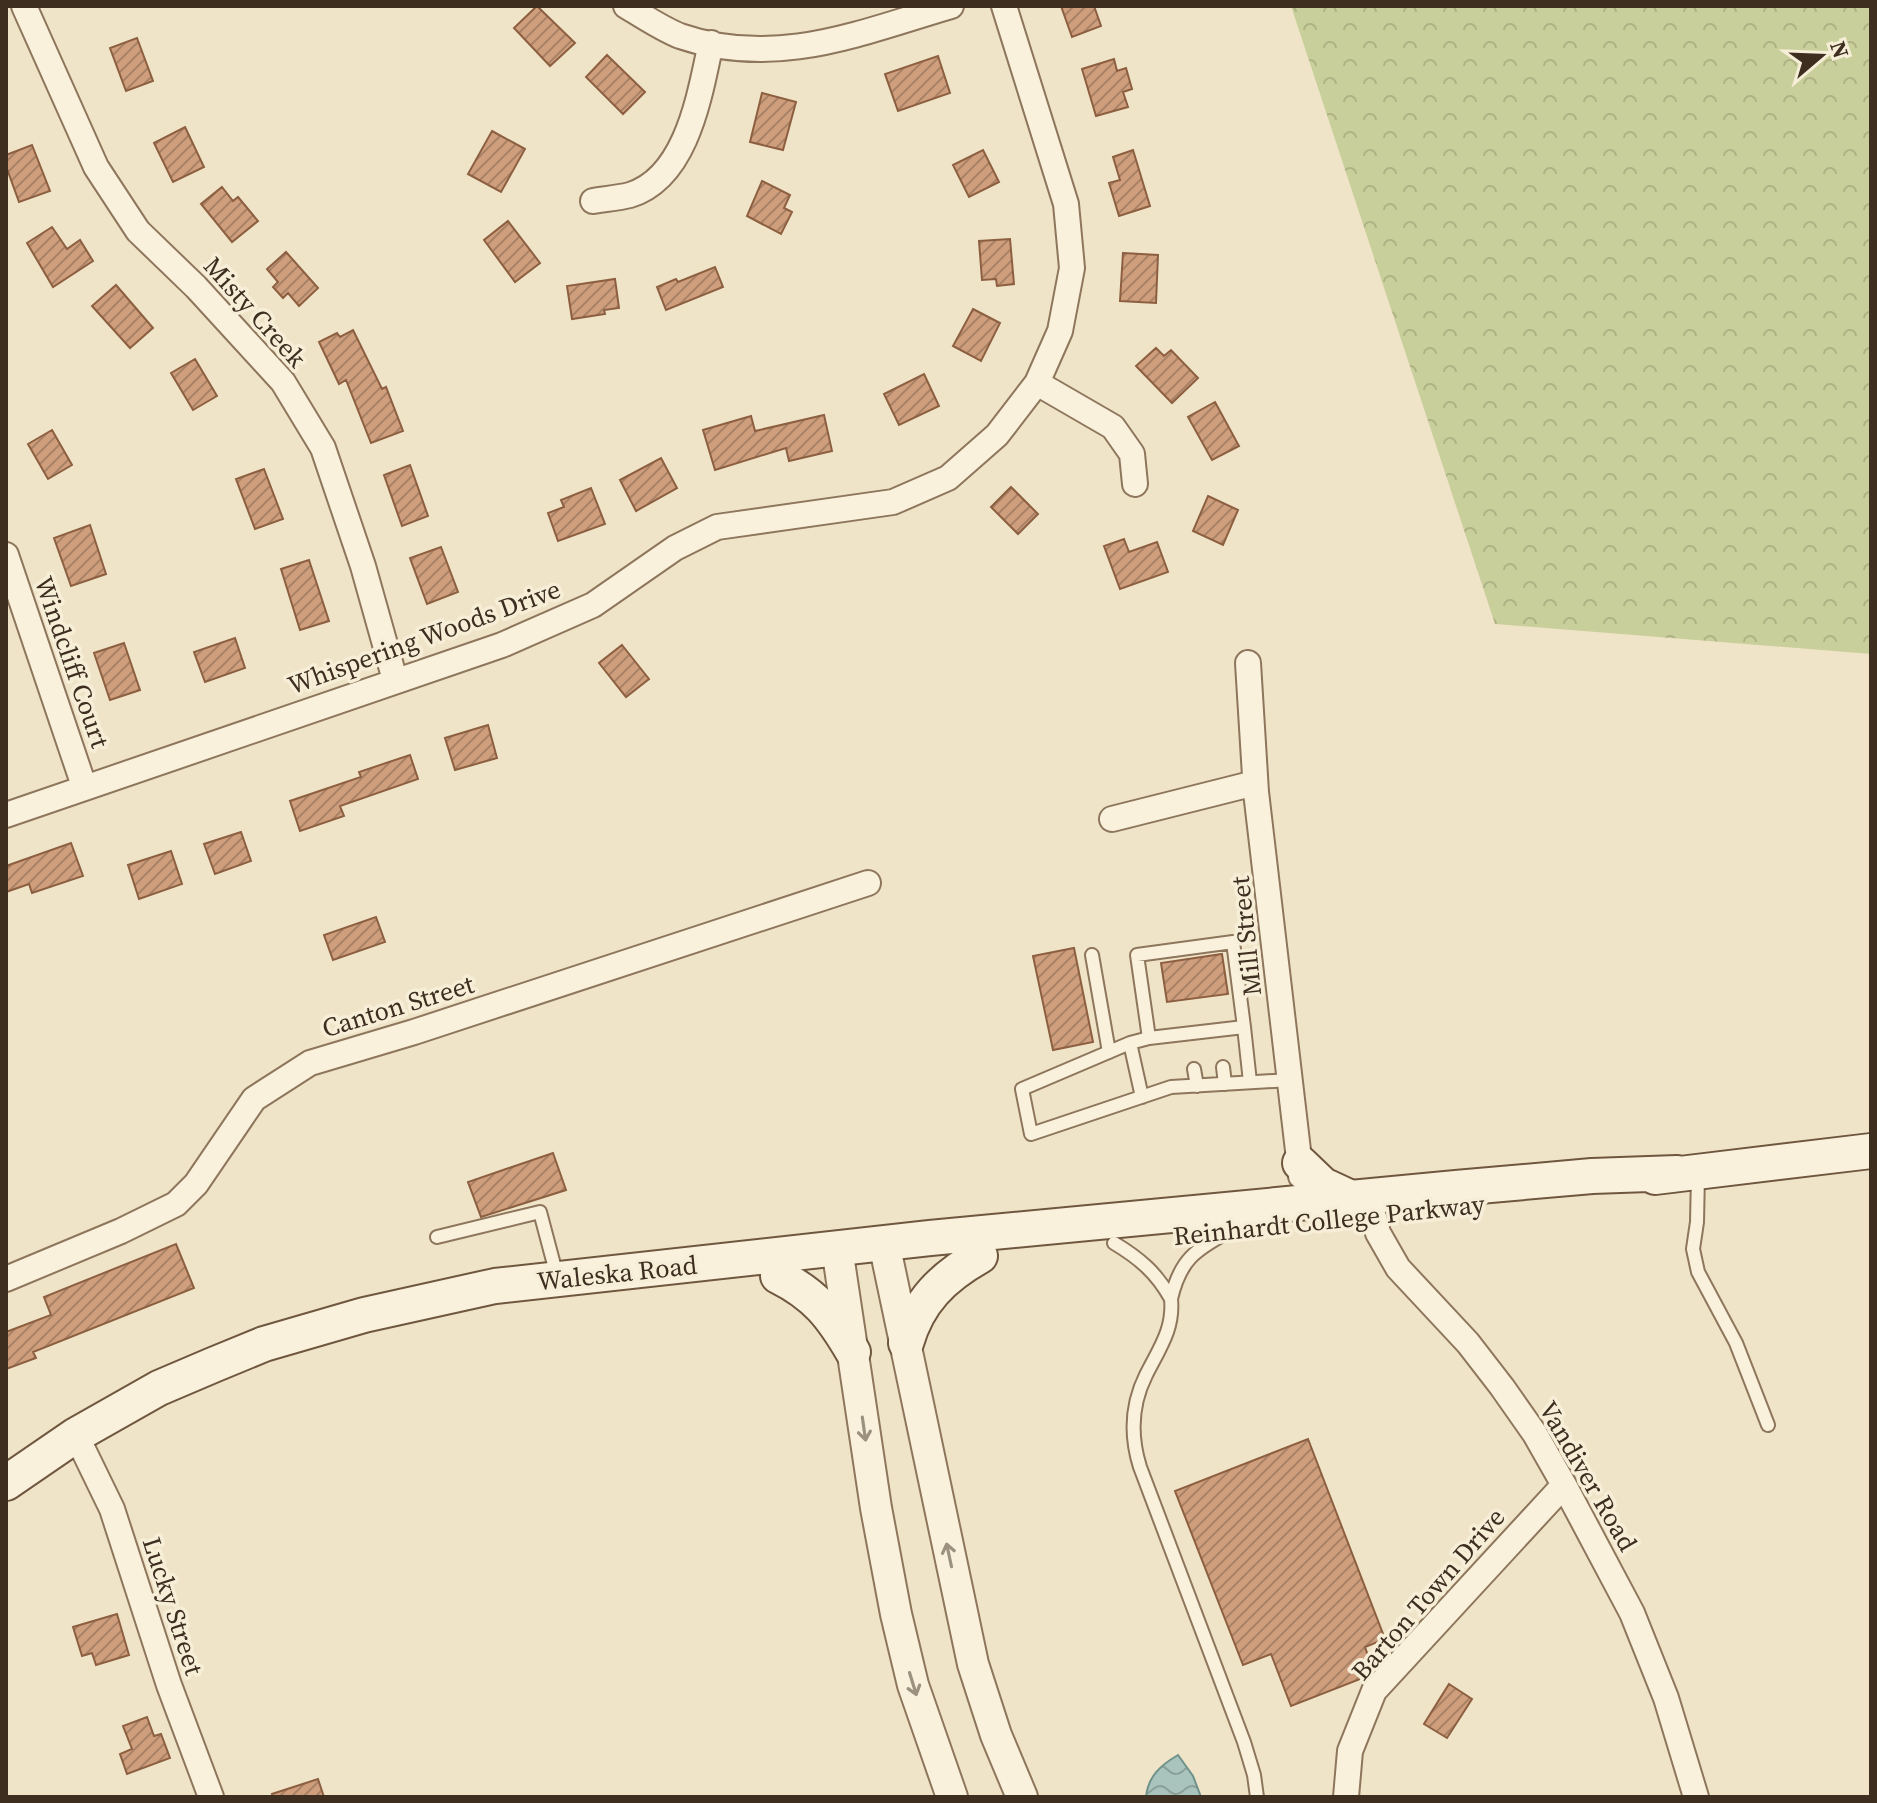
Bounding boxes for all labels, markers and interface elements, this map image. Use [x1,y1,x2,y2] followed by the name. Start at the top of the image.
[1781,16,1861,96] north arrow
[1823,37,1857,62] text: N
[195,249,315,376] street label: Misty Creek
[26,571,118,753] street label: Windcliff Court
[283,571,565,703] street label: Whispering Woods Drive
[1222,874,1270,998] street label: Mill Street
[318,966,479,1046] street label: Canton Street
[1172,1186,1487,1254] street label: Reinhardt College Parkway
[535,1247,699,1299] street label: Waleska Road
[1530,1394,1646,1558] street label: Vandiver Road
[857,1416,872,1441] one-way arrow
[1343,1500,1513,1688] street label: Barton Town Drive
[134,1532,212,1680] street label: Lucky Street
[941,1543,956,1568] one-way arrow
[907,1671,921,1696] one-way arrow

